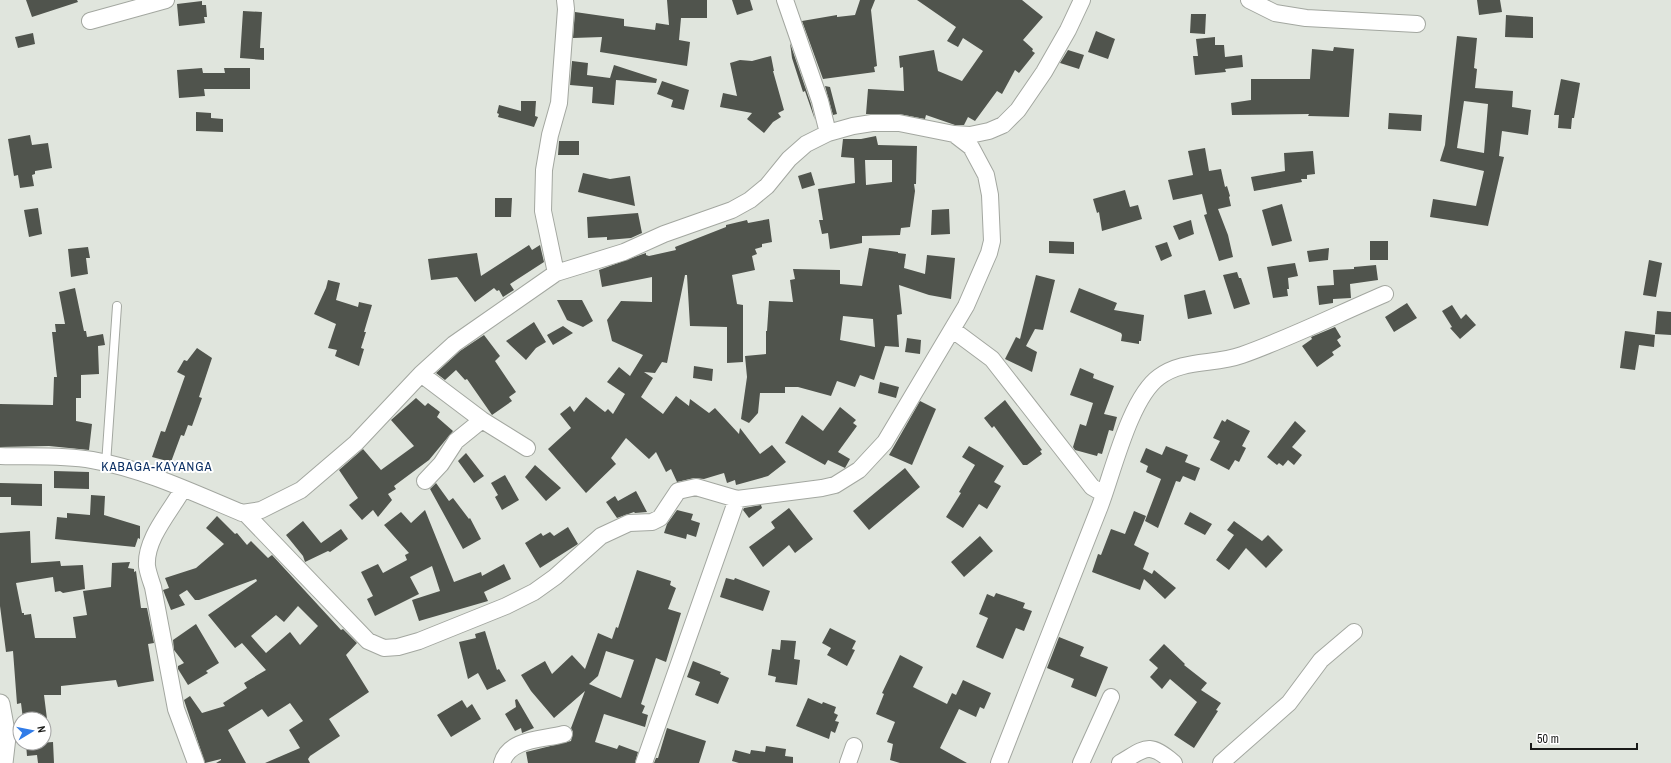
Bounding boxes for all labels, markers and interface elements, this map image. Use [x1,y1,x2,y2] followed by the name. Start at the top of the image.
[101,458,213,475] district label: KABAGA-KAYANGA
[12,711,52,751] north arrow
[34,725,49,734] text: N
[1531,725,1637,751] scale bar
[1537,731,1559,747] text: 50 m

